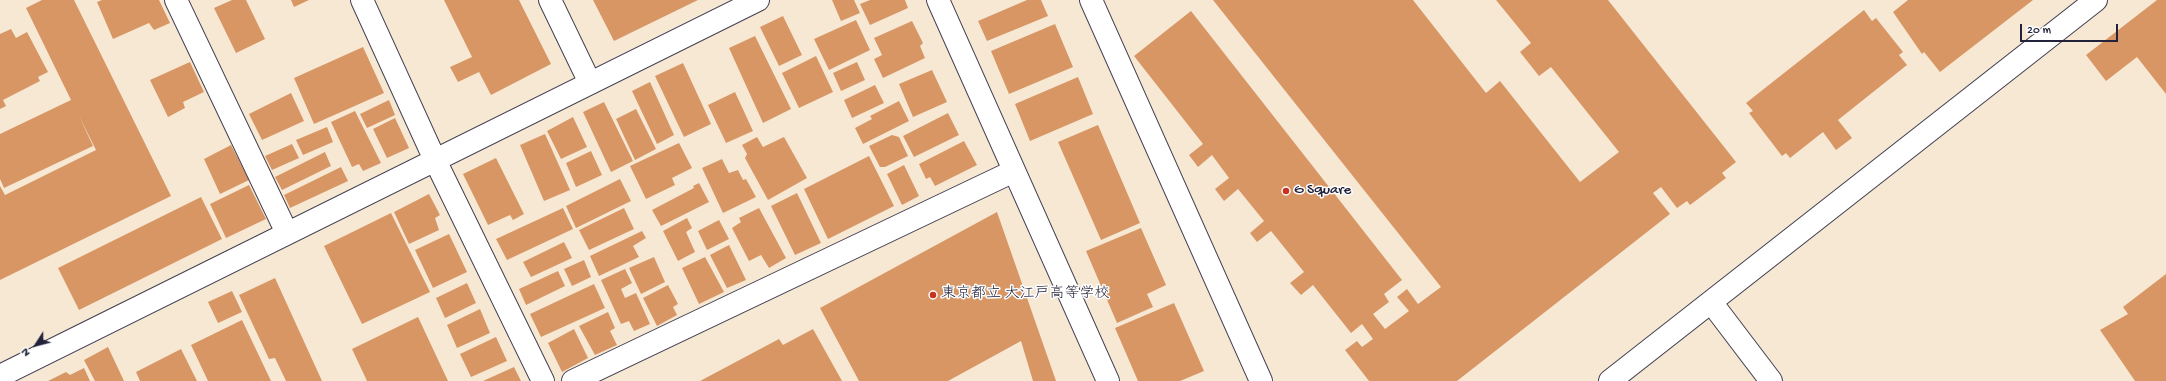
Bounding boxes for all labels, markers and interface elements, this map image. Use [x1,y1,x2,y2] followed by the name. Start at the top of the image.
[2022,16,2120,42] scale bar
[2027,24,2051,38] text: 20 m
[1294,182,1351,200] place label: G Square
[1281,186,1291,196] marker: G Square
[941,286,1110,304] place label: 東京都立 大江戸高等学校
[928,290,938,300] marker: 東京都立 大江戸高等学校
[16,325,56,365] north arrow
[19,346,33,358] text: N

